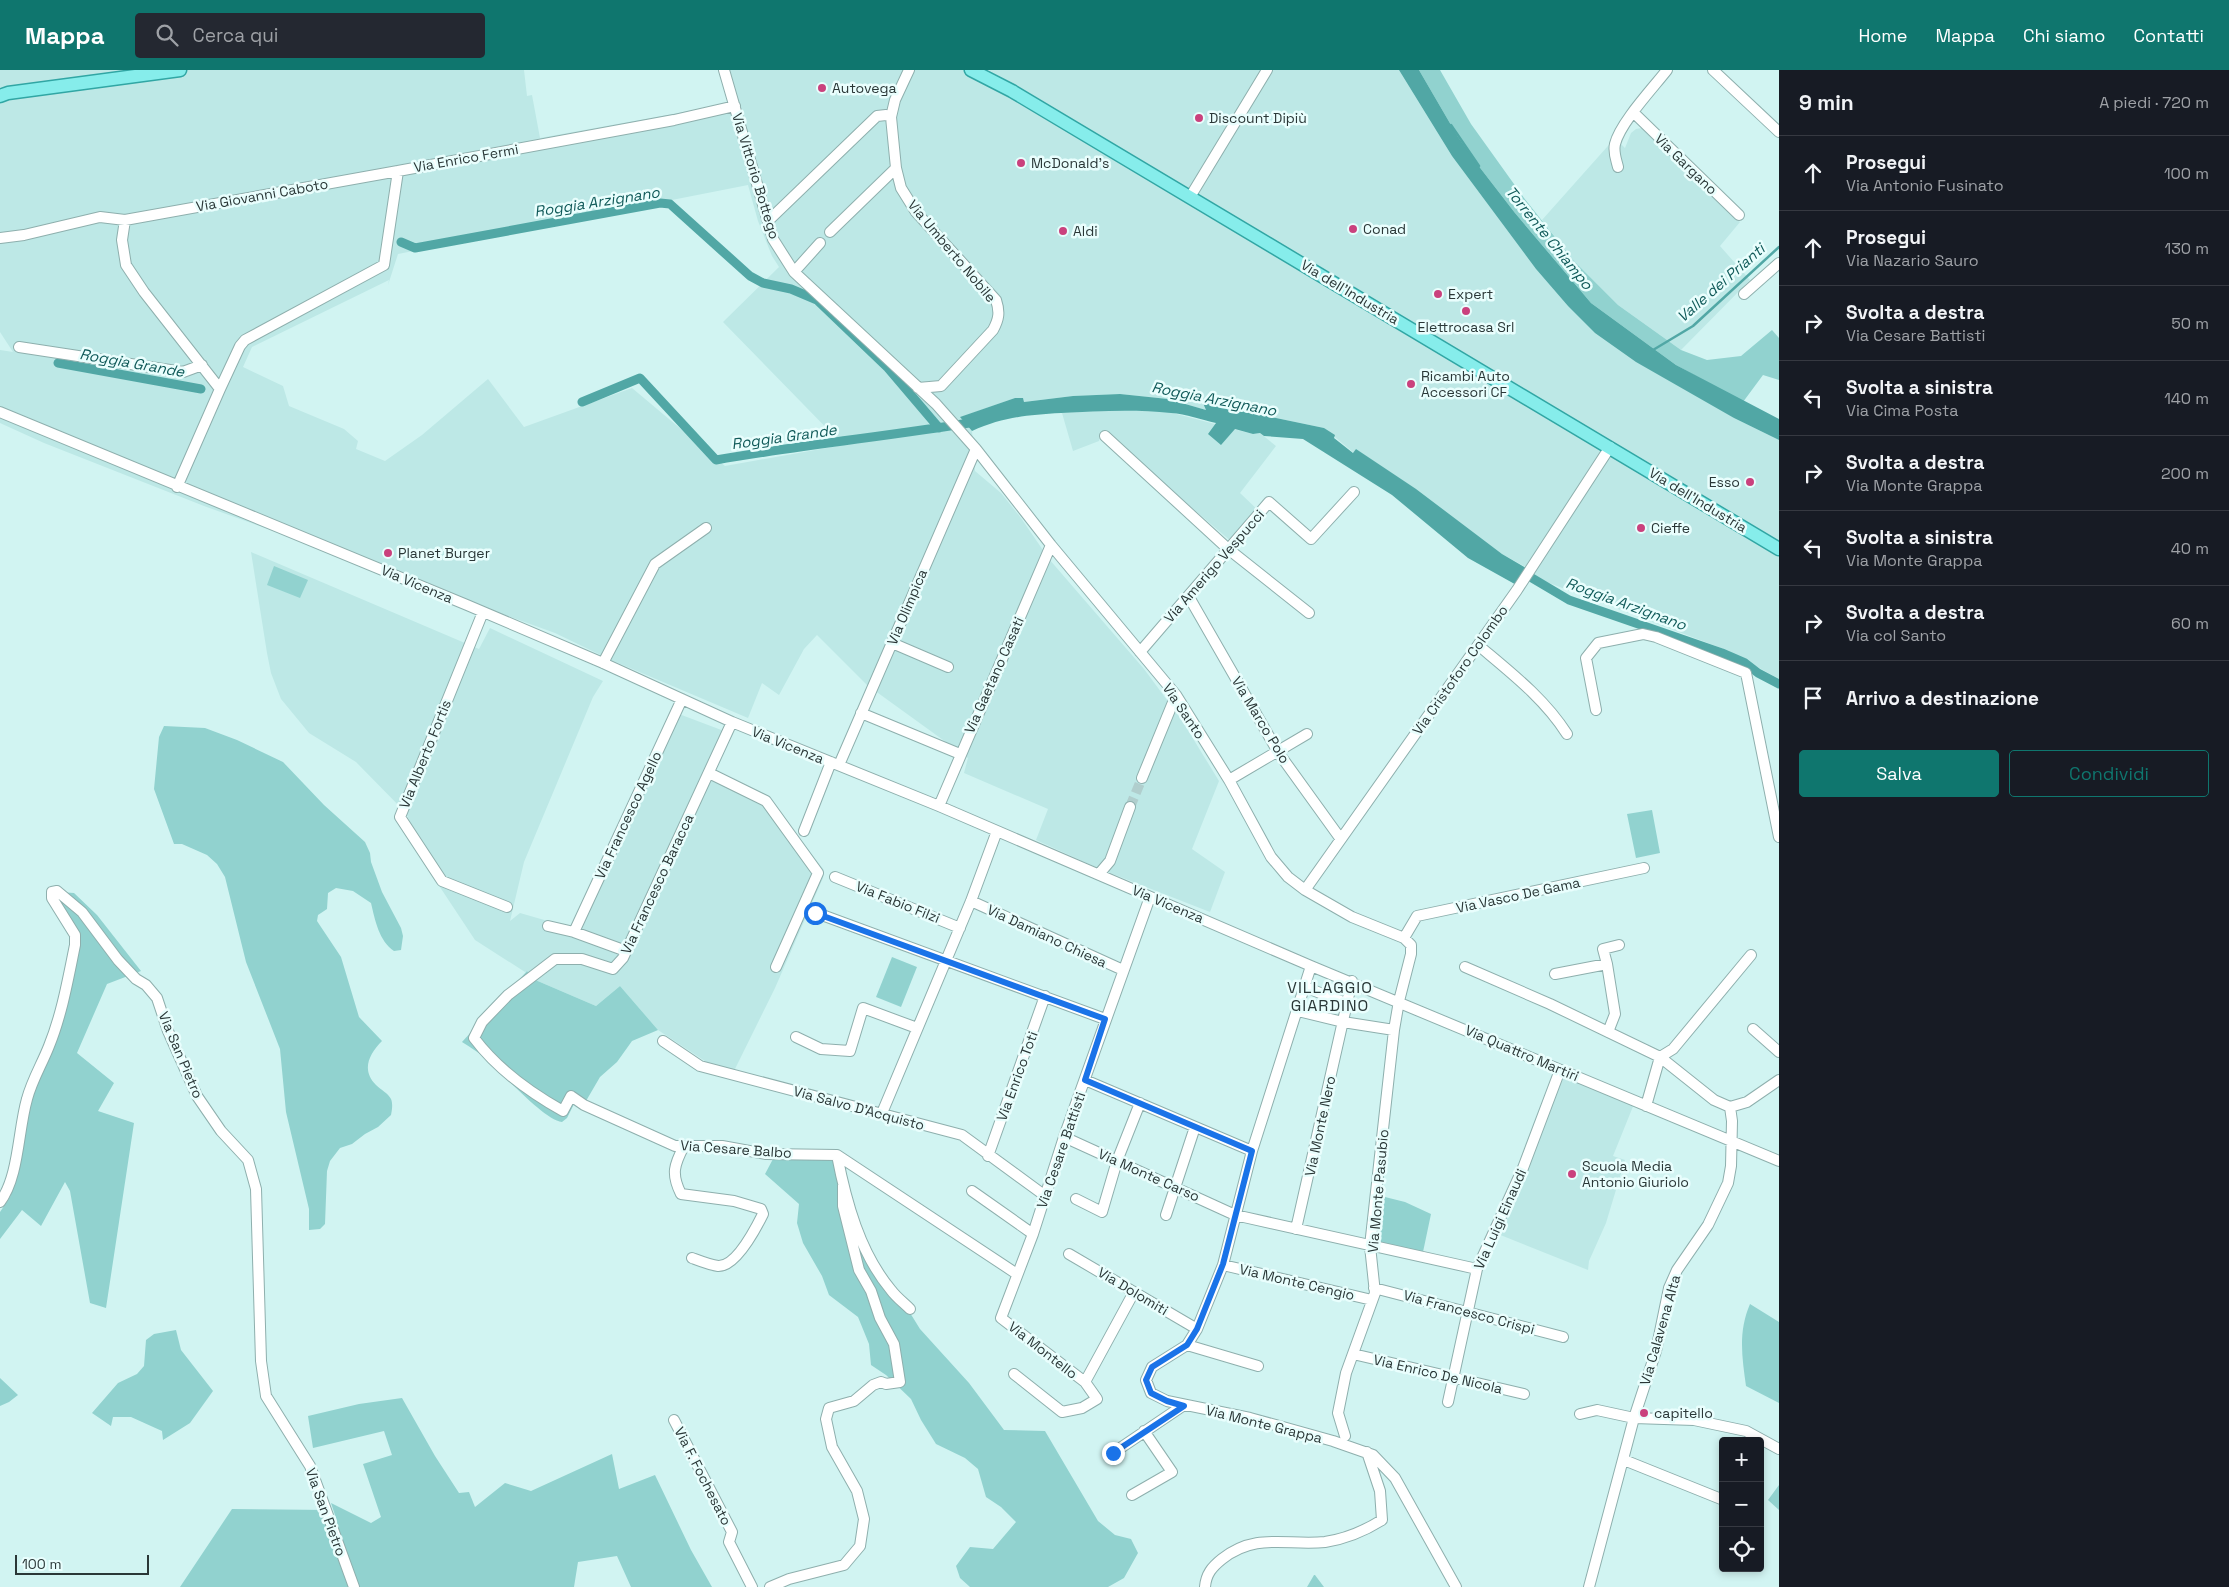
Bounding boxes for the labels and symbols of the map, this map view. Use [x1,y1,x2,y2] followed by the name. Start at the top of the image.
[832,79,897,97] place label: Autovega
[816,82,828,94] marker: Autovega
[1209,109,1307,127] place label: Discount Dipiù
[728,111,784,241] street label: Via Vittorio Bottego
[1193,112,1205,124] marker: Discount Dipiù
[1651,130,1721,198] street label: Via Gargano
[412,140,520,176] street label: Via Enrico Fermi
[1031,154,1109,172] place label: McDonald's
[1015,157,1027,169] marker: McDonald's
[195,175,329,215] street label: Via Giovanni Caboto
[533,182,662,221] water label: Roggia Arzignano
[1502,182,1597,294] water label: Torrente Chiampo
[904,196,1000,306] street label: Via Umberto Nobile
[1363,220,1406,238] place label: Conad
[1073,222,1098,240] place label: Aldi
[1347,223,1359,235] marker: Conad
[1057,225,1069,237] marker: Aldi
[1673,238,1770,326] water label: Valle dei Prianti
[1298,256,1402,328] street label: Via dell'Industria
[1448,285,1493,303] place label: Expert
[1432,288,1444,300] marker: Expert
[1460,305,1472,317] marker: Elettrocasa Srl
[1418,318,1514,336] place label: Elettrocasa Srl
[78,344,187,381] water label: Roggia Grande
[1421,367,1510,401] place label: Ricambi Auto Accessori CF
[1150,377,1279,420] water label: Roggia Arzignano
[1405,378,1417,390] marker: Ricambi Auto Accessori CF
[730,420,839,453] water label: Roggia Grande
[1646,464,1750,536] street label: Via dell'Industria
[1709,473,1740,491] place label: Esso
[1744,476,1756,488] marker: Esso
[1160,506,1268,626] street label: Via Amerigo Vespucci
[1651,519,1690,537] place label: Cieffe
[1635,522,1647,534] marker: Cieffe
[398,544,490,562] place label: Planet Burger
[382,547,394,559] marker: Planet Burger
[378,561,456,607] street label: Via Vicenza
[883,566,931,648] street label: Via Olimpica
[1564,573,1690,634] water label: Roggia Arzignano
[1408,602,1512,738] street label: Via Cristoforo Colombo
[960,614,1028,736] street label: Via Gaetano Casati
[1228,673,1294,767] street label: Via Marco Polo
[1159,680,1209,742] street label: Via Santo
[395,697,455,811] street label: Via Alberto Fortis
[749,722,827,768] street label: Via Vicenza
[590,748,666,882] street label: Via Francesco Agello
[617,811,697,957] street label: Via Francesco Baracca
[1454,873,1582,917] street label: Via Vasco De Gama
[853,877,943,927] street label: Via Fabio Filzi
[1129,881,1207,927] street label: Via Vicenza
[984,900,1110,972] street label: Via Damiano Chiesa
[804,902,827,925] route start
[1287,977,1373,1016] district label: VILLAGGIO GIARDINO
[155,1009,207,1101] street label: Via San Pietro
[1462,1021,1582,1085] street label: Via Quattro Martiri
[992,1029,1042,1123] street label: Via Enrico Toti
[1301,1074,1339,1178] street label: Via Monte Nero
[791,1082,927,1134] street label: Via Salvo D'Acquisto
[1033,1089,1089,1211] street label: Via Cesare Battisti
[1364,1128,1392,1254] street label: Via Monte Pasubio
[680,1136,792,1162] street label: Via Cesare Balbo
[1095,1145,1203,1205] street label: Via Monte Carso
[1582,1157,1689,1191] place label: Scuola Media Antonio Giuriolo
[1470,1166,1530,1272] street label: Via Luigi Einaudi
[1566,1168,1578,1180] marker: Scuola Media Antonio Giuriolo
[1238,1260,1356,1304] street label: Via Monte Cengio
[1094,1263,1172,1319] street label: Via Dolomiti
[1636,1273,1684,1387] street label: Via Calavena Alta
[1401,1286,1537,1338] street label: Via Francesco Crispi
[1005,1317,1081,1383] street label: Via Montello
[1372,1350,1504,1398] street label: Via Enrico De Nicola
[1204,1401,1324,1447] street label: Via Monte Grappa
[1654,1404,1713,1422] place label: capitello
[1638,1407,1650,1419] marker: capitello
[670,1424,736,1528] street label: Via F. Fochesato
[1102,1442,1125,1465] route end
[302,1465,350,1559] street label: Via San Pietro
[15,1552,149,1575] scale bar

